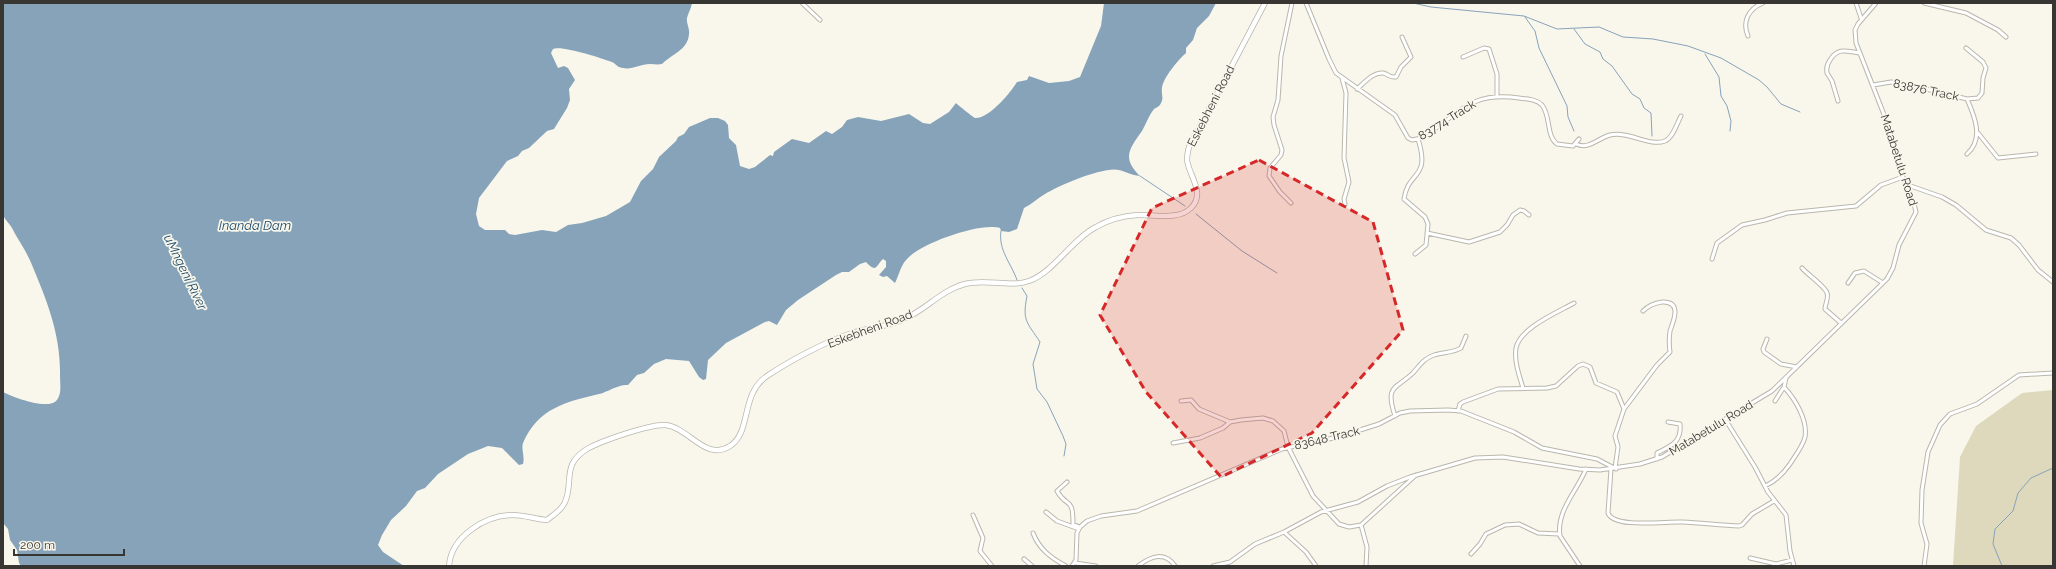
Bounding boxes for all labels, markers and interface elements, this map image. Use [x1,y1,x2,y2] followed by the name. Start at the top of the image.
[1185,63,1237,149] street label: Eskebheni Road
[1892,76,1961,104] street label: 83876 Track
[1416,97,1479,143] street label: 83774 Track
[1878,113,1920,207] street label: Matabetulu Road
[219,218,291,233] water label: Inanda Dam
[161,232,211,313] water label: uMngeni River
[826,307,914,351] street label: Eskebheni Road
[1667,397,1755,459] street label: Matabetulu Road
[1293,423,1362,452] street label: 83648 Track
[14,531,124,557] scale bar
[20,538,55,552] text: 200 m

